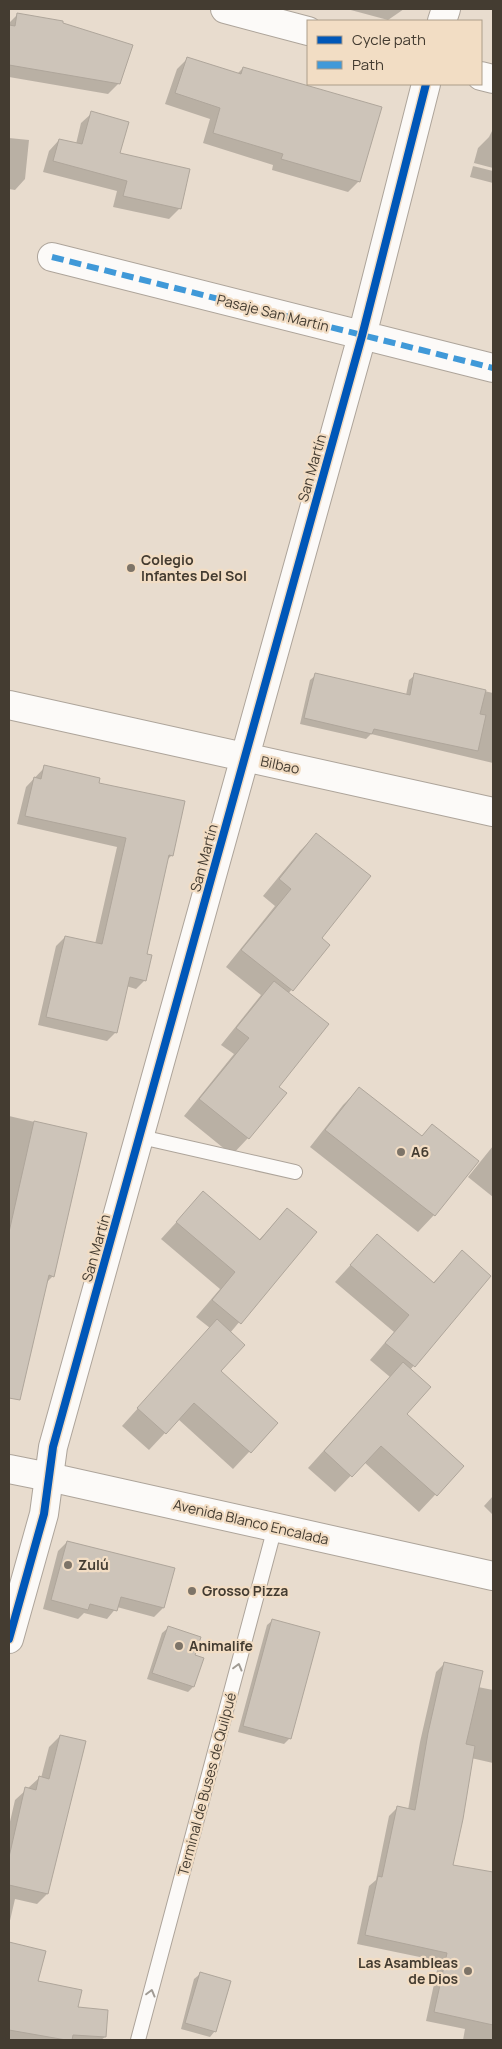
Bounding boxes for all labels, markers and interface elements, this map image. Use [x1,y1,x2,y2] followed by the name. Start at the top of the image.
[307,20,482,85] legend
[352,29,426,50] text: Cycle path
[352,54,384,75] text: Path
[215,289,331,336] street label: Pasaje San Martín
[293,432,330,504] street label: San Martín
[141,550,247,585] place label: Colegio Infantes Del Sol
[125,562,137,574] marker: Colegio Infantes Del Sol
[259,751,301,778] street label: Bilbao
[185,822,222,894] street label: San Martín
[411,1142,429,1161] place label: A6
[395,1146,407,1158] marker: A6
[77,1212,114,1284] street label: San Martín
[172,1494,331,1549] street label: Avenida Blanco Encalada
[78,1555,109,1574] place label: Zulú
[62,1559,74,1571] marker: Zulú
[202,1581,288,1600] place label: Grosso Pizza
[186,1585,198,1597] marker: Grosso Pizza
[189,1636,253,1655] place label: Animalife
[173,1640,185,1652] marker: Animalife
[232,1663,242,1671] one-way arrow
[173,1690,240,1877] street label: Terminal de Buses de Quilpué
[358,1953,458,1988] place label: Las Asambleas de Dios
[462,1965,474,1977] marker: Las Asambleas de Dios
[145,1989,156,1998] one-way arrow

